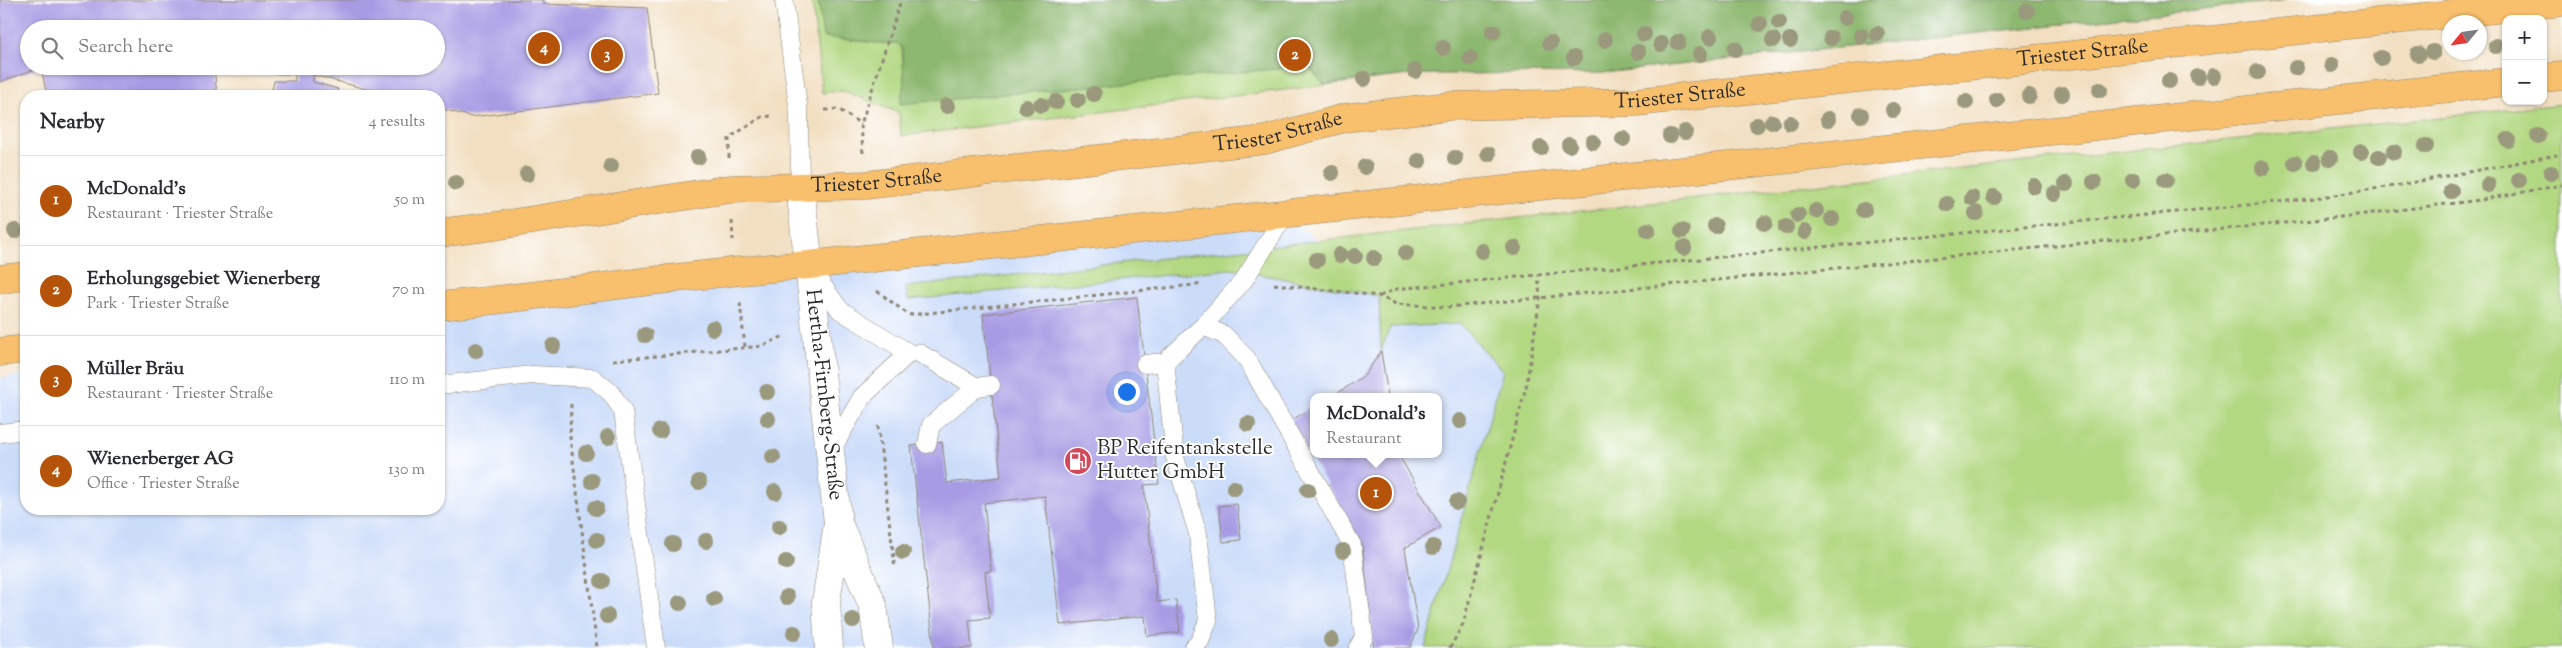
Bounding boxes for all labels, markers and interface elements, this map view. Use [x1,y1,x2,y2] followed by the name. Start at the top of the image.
[2442,15,2487,60] north arrow
[2502,15,2547,105] map controls
[2502,15,2547,60] button: +
[20,20,445,75] search box
[528,29,560,67] pin: 4
[2015,32,2150,76] street label: Triester Straße
[38,34,66,62] icon: search
[78,34,173,61] text: Search here
[591,36,623,74] pin: 3
[1279,36,1311,74] pin: 2
[2502,60,2547,105] button: −
[1614,75,1747,117] street label: Triester Straße
[1212,104,1346,161] street label: Triester Straße
[40,108,105,138] text: Nearby
[369,111,425,134] text: 4 results
[810,161,944,202] street label: Triester Straße
[87,176,186,203] text: McDonald's
[53,189,59,212] text: 1
[394,189,425,212] text: 50 m
[87,203,273,226] text: Restaurant · Triester Straße
[87,266,320,293] text: Erholungsgebiet Wienerberg
[52,279,60,302] text: 2
[392,279,425,302] text: 70 m
[797,288,850,502] street label: Hertha-Firnberg-Straße
[87,293,229,316] text: Park · Triester Straße
[87,356,184,383] text: Müller Bräu
[53,369,59,392] text: 3
[389,369,425,392] text: 110 m
[1114,379,1140,405] your location
[87,383,273,406] text: Restaurant · Triester Straße
[1310,393,1442,458] popup
[1327,401,1425,428] text: McDonald's
[1327,428,1401,451] text: Restaurant
[1097,434,1273,488] place label: BP Reifentankstelle Hutter GmbH
[87,446,234,473] text: Wienerberger AG
[1063,446,1093,476] fuel station icon: BP Reifentankstelle Hutter GmbH
[52,459,60,482] text: 4
[388,459,425,482] text: 130 m
[87,473,240,496] text: Office · Triester Straße
[1360,474,1392,512] pin: 1

